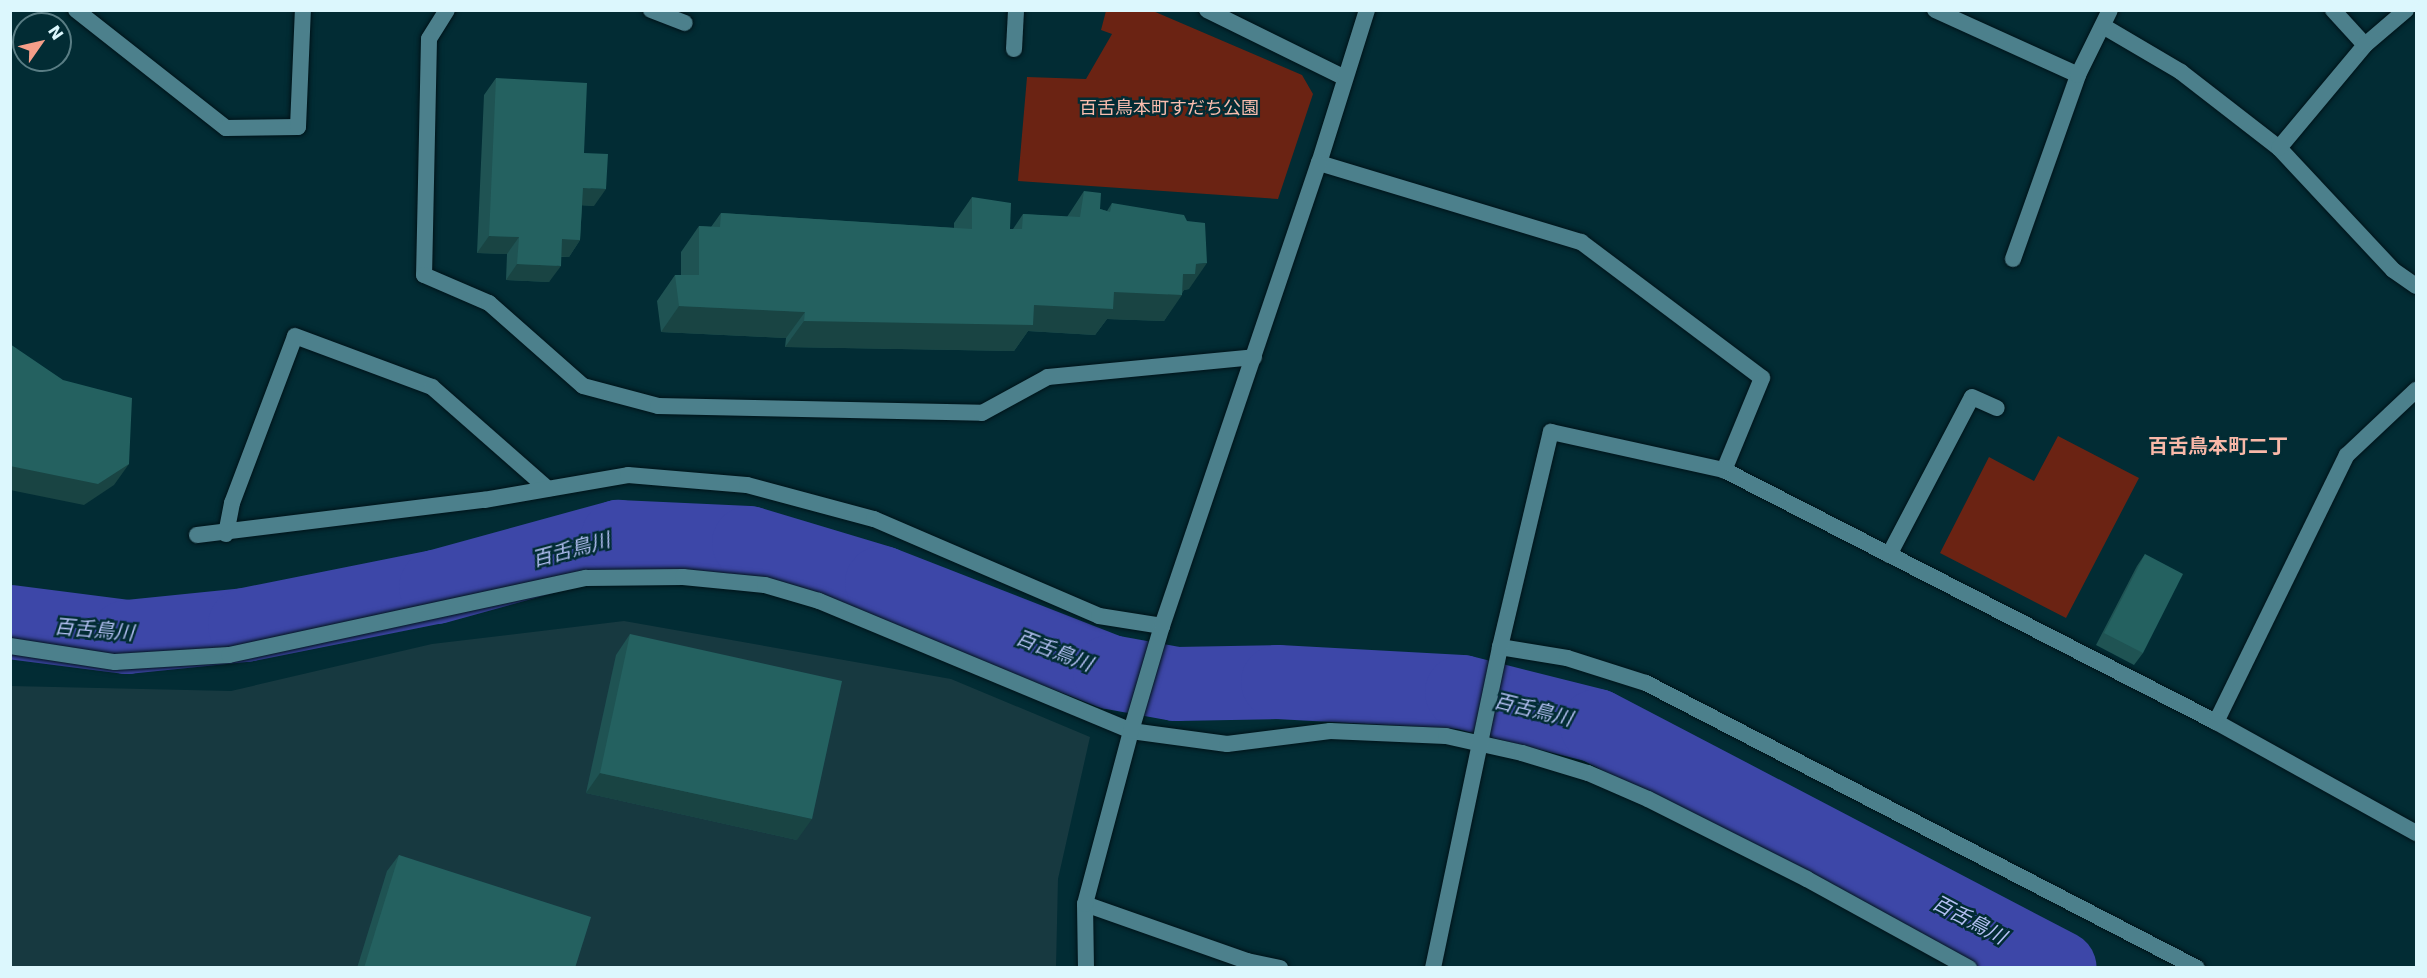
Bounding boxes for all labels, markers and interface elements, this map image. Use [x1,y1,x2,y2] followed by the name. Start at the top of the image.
[12,12,72,72] north arrow
[44,22,67,44] text: N
[1079,97,1259,119] park label: 百舌鳥本町すだち公園
[2148,434,2288,458] district label: 百舌鳥本町二丁
[529,528,613,572] water label: 百舌鳥川
[53,615,135,645] water label: 百舌鳥川
[1012,625,1096,677] water label: 百舌鳥川
[1491,689,1575,731] water label: 百舌鳥川
[1928,891,2010,949] water label: 百舌鳥川

